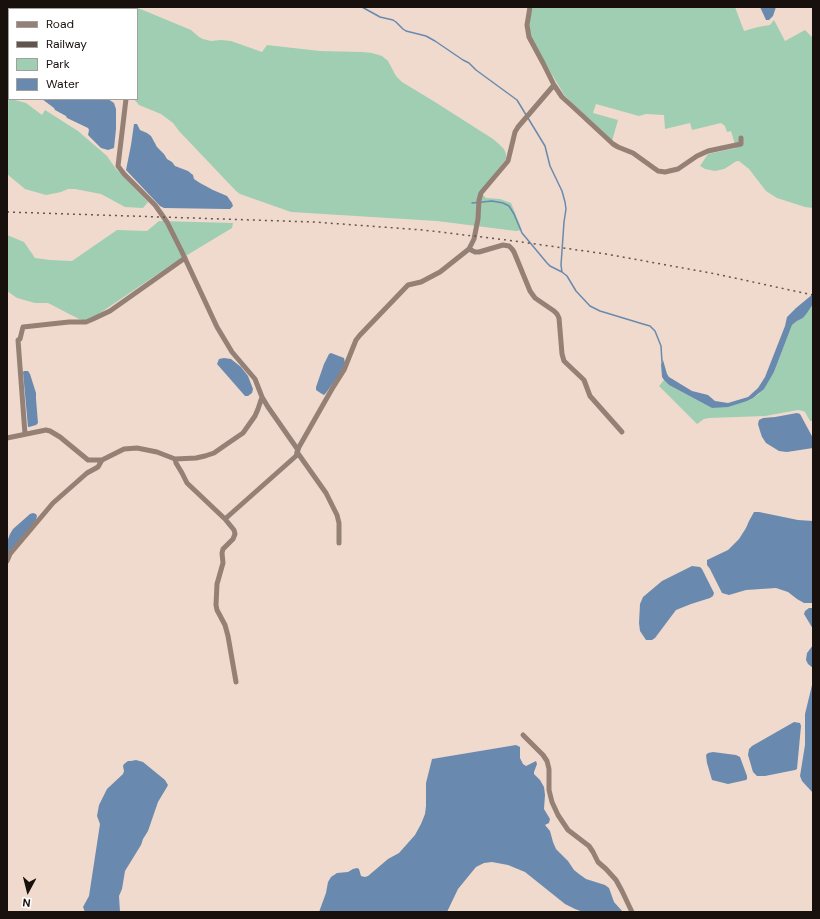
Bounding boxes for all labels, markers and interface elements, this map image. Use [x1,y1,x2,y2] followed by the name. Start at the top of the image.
[8,8,138,100] legend
[46,16,74,32] text: Road
[46,36,87,52] text: Railway
[46,56,70,72] text: Park
[46,76,79,92] text: Water
[8,871,48,911] north arrow
[22,895,31,910] text: N

